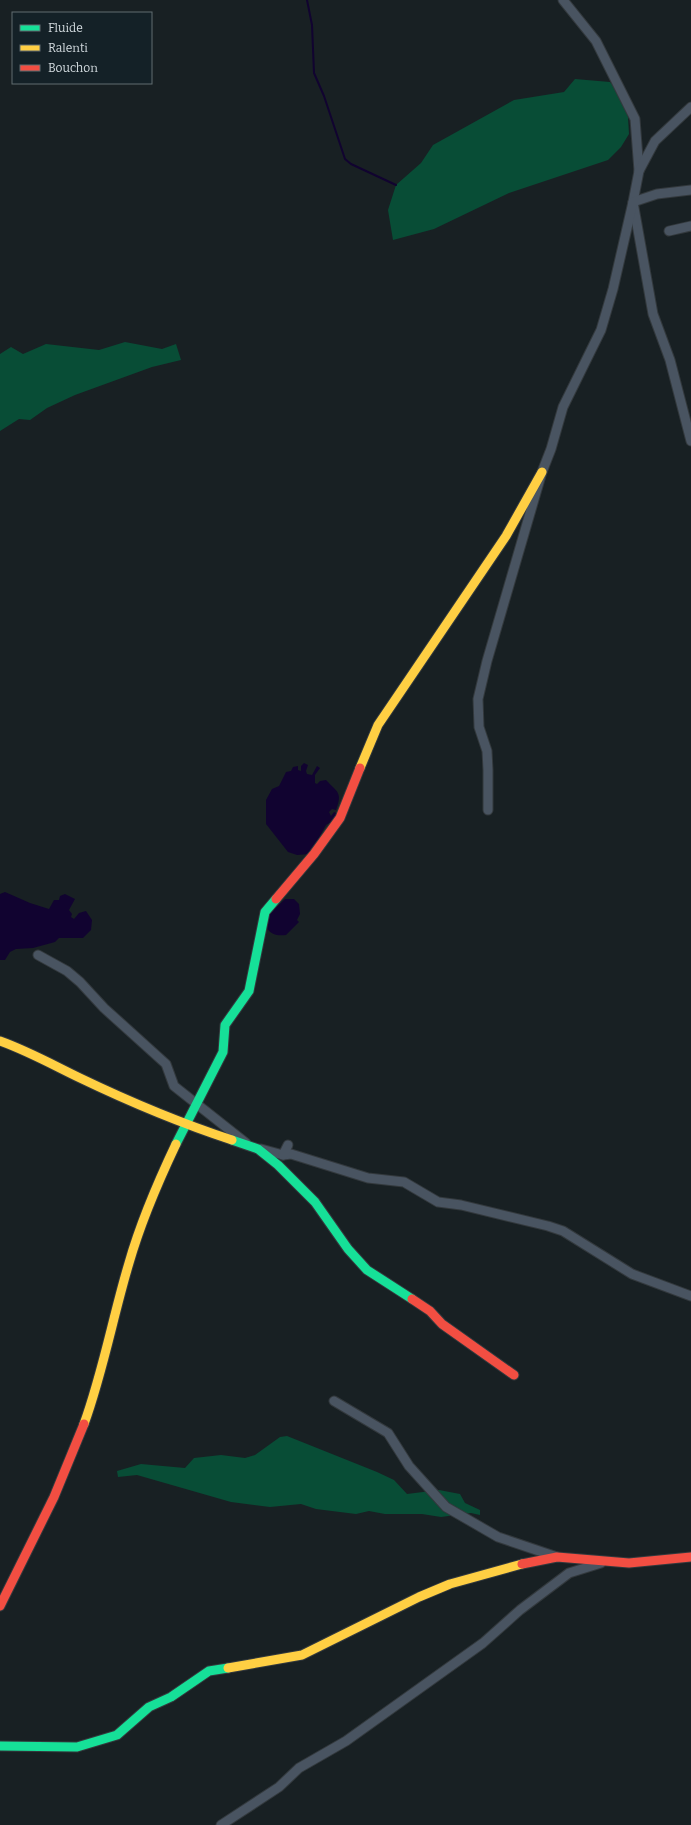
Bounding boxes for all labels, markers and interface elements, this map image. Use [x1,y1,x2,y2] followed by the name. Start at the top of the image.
[12,12,152,84] legend
[48,21,83,35] text: Fluide
[48,41,88,55] text: Ralenti
[48,61,98,75] text: Bouchon

